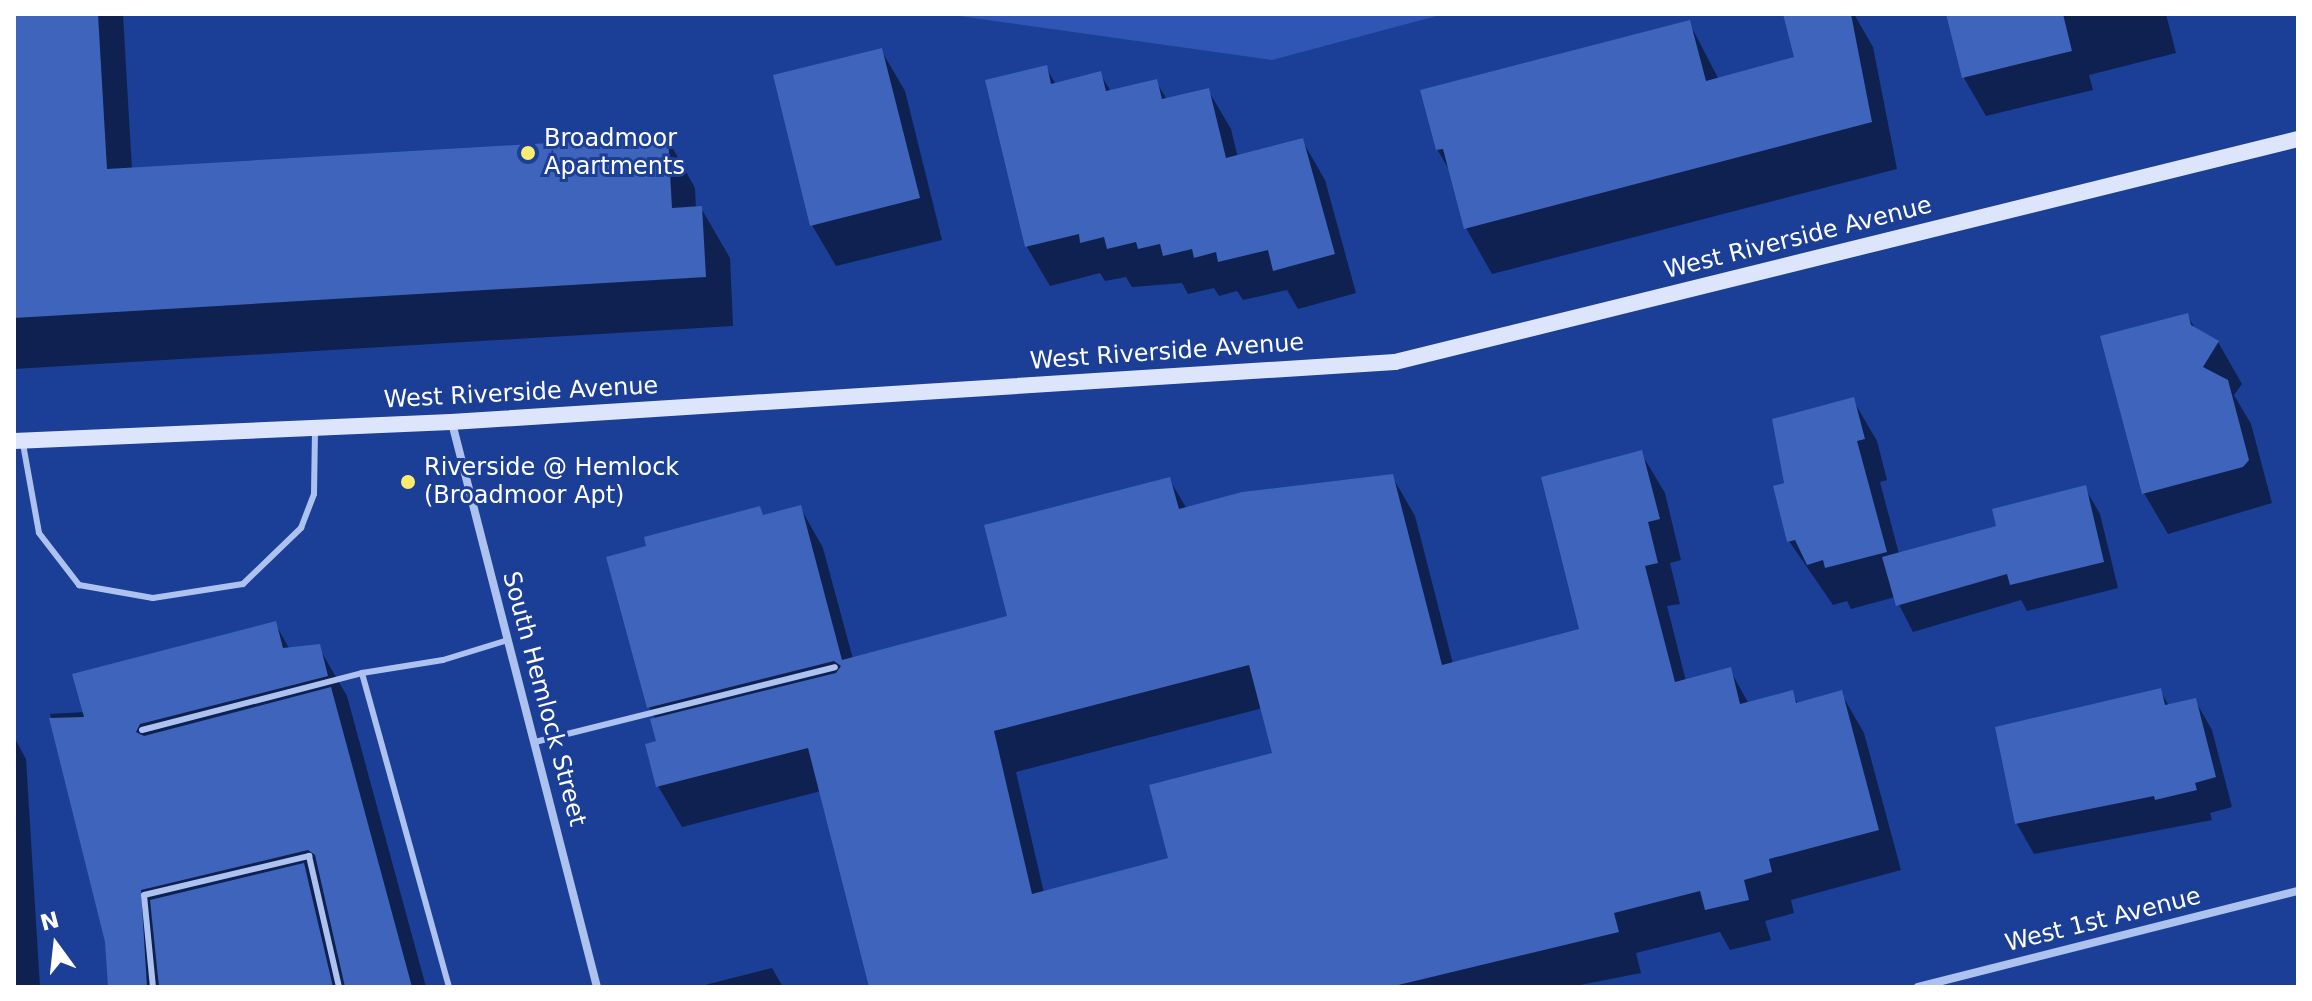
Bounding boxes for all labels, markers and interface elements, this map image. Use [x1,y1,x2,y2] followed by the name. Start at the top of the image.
[544,125,685,181] place label: Broadmoor Apartments
[519,144,537,162] marker: Broadmoor Apartments
[1661,191,1935,285] street label: West Riverside Avenue
[1029,328,1305,376] street label: West Riverside Avenue
[383,371,659,415] street label: West Riverside Avenue
[424,454,679,510] place label: Riverside @ Hemlock (Broadmoor Apt)
[399,473,417,491] marker: Riverside @ Hemlock (Broadmoor Apt)
[496,568,592,830] street label: South Hemlock Street
[2002,882,2204,958] street label: West 1st Avenue
[16,905,96,985] north arrow
[38,907,62,936] text: N

